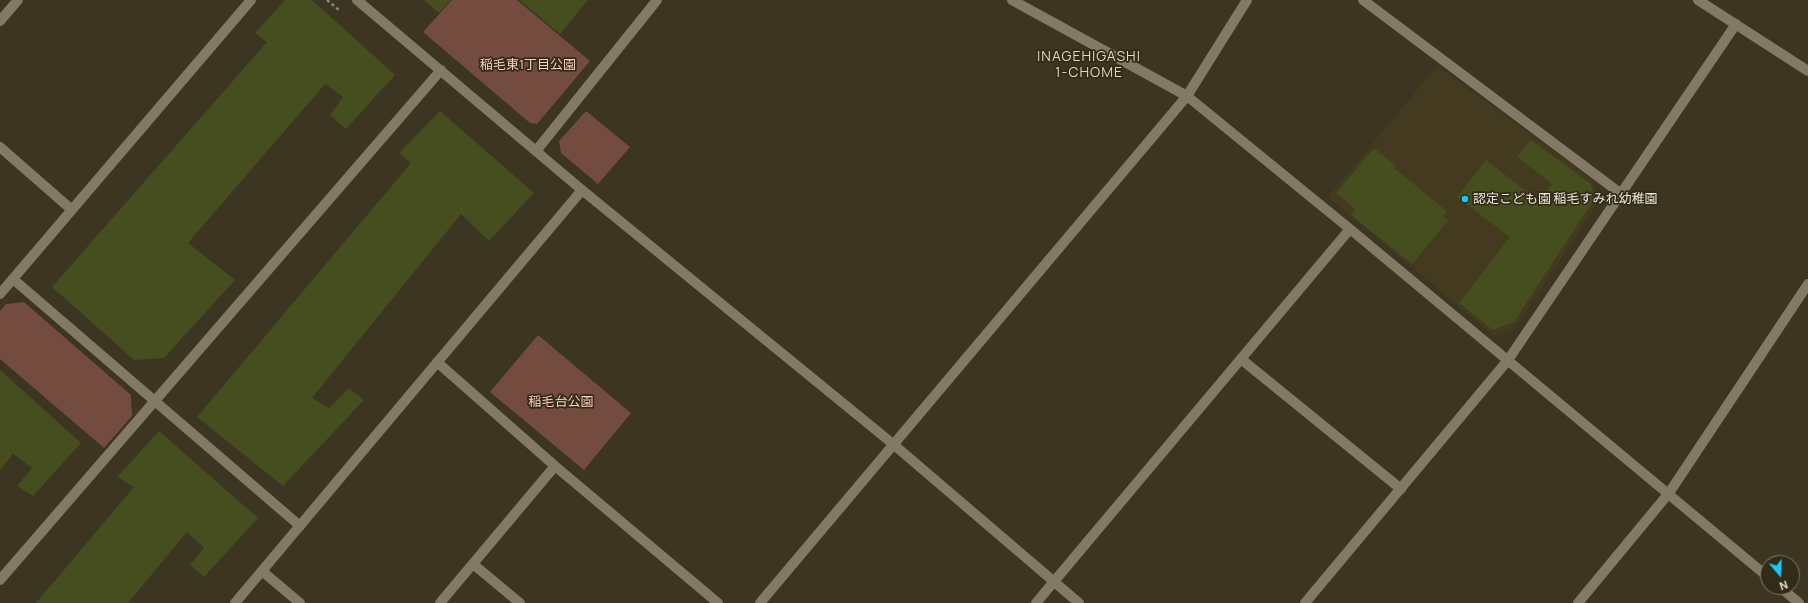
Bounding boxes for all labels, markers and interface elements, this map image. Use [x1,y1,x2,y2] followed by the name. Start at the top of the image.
[1037,49,1141,82] district label: INAGEHIGASHI 1-CHOME
[480,57,576,73] park label: 稲毛東1丁目公園
[1473,191,1658,207] place label: 認定こども園 稲毛すみれ幼稚園
[1460,194,1470,204] marker: 認定こども園 稲毛すみれ幼稚園
[529,394,593,410] park label: 稲毛台公園
[1760,555,1800,595] north arrow
[1778,577,1790,594] text: N

